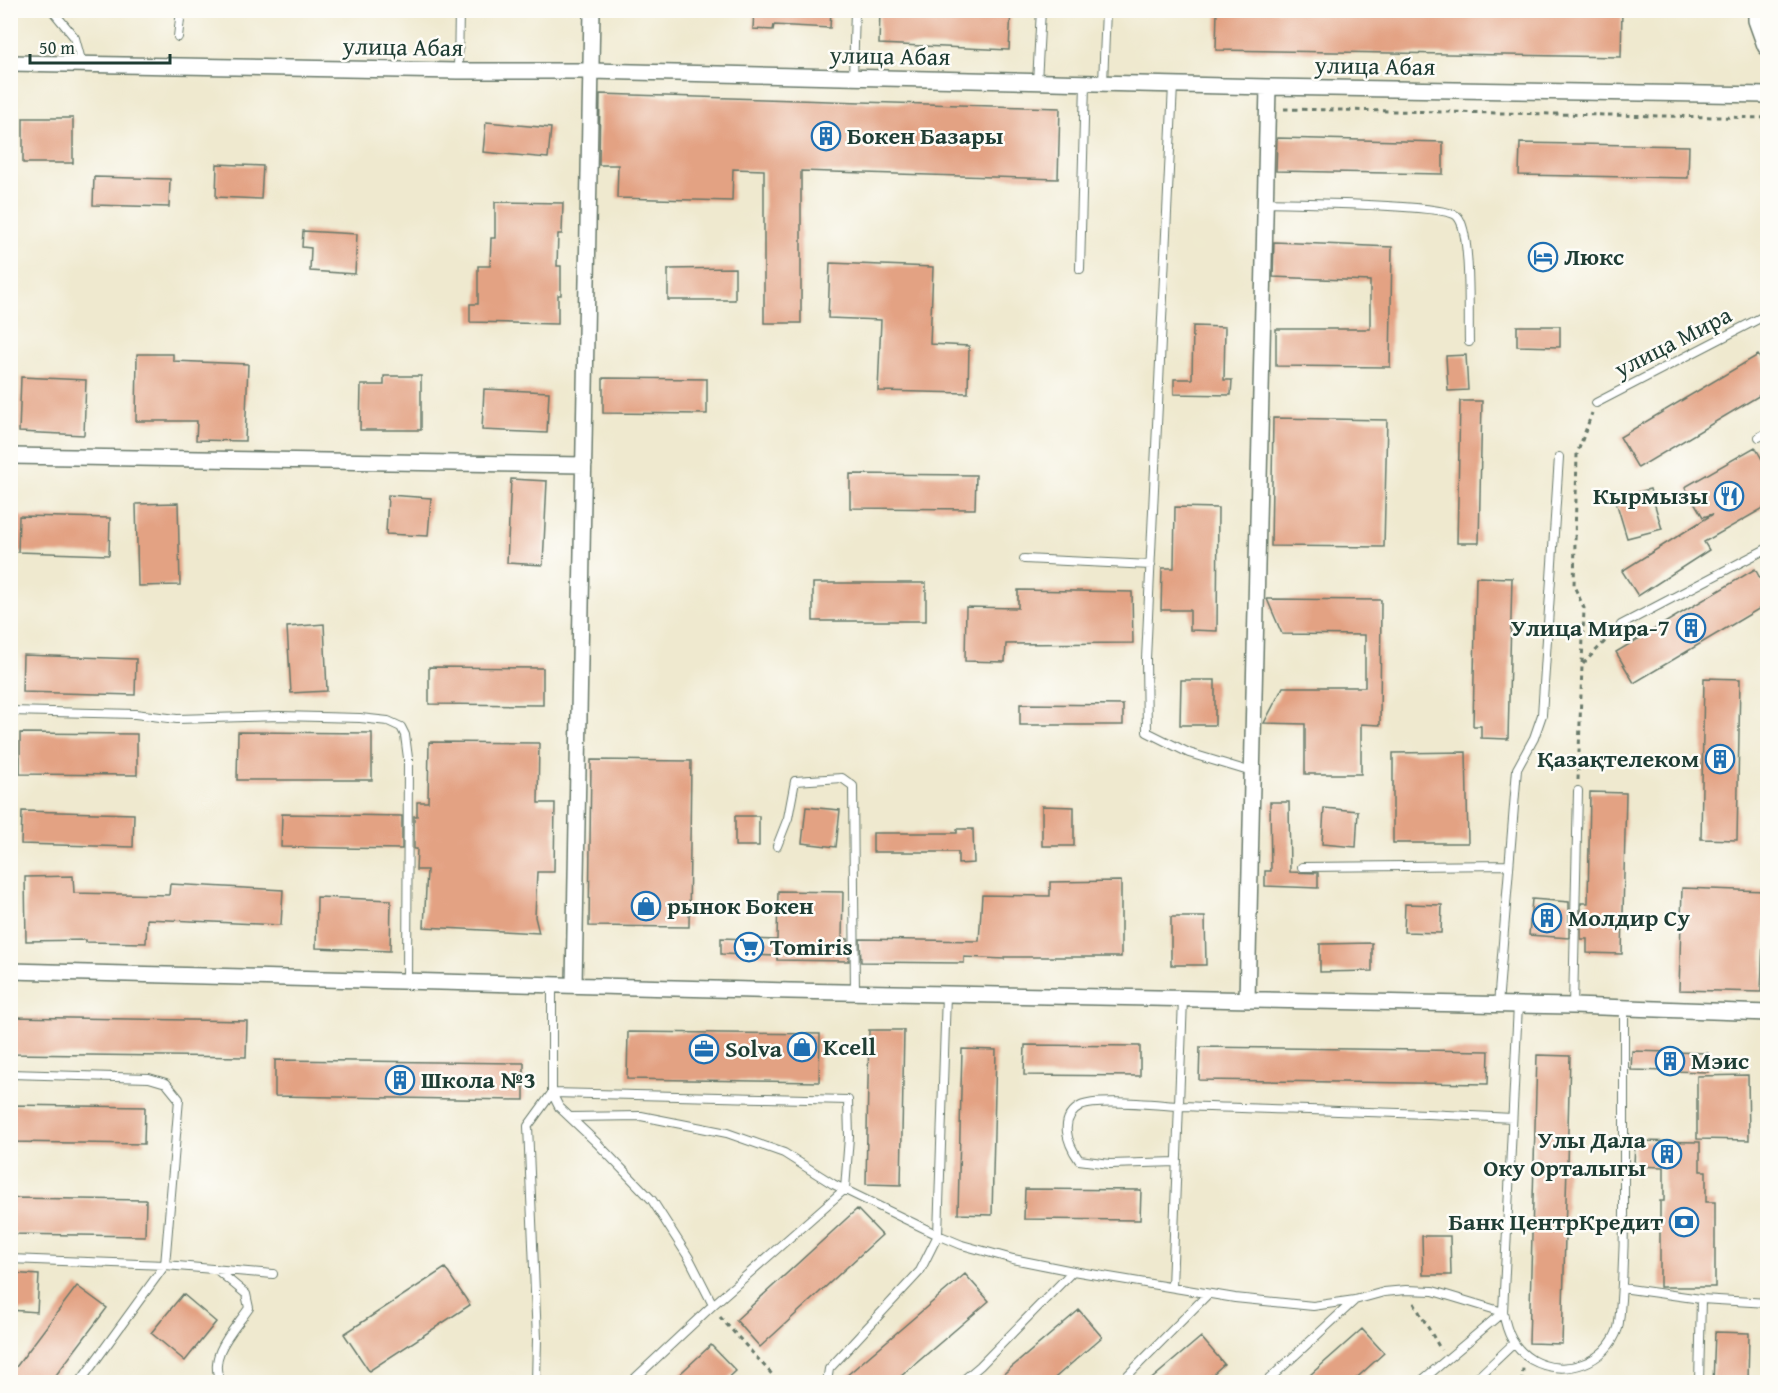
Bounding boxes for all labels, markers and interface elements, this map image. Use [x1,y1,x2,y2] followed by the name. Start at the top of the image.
[30,27,170,65] scale bar
[341,28,464,65] street label: улица Абая
[39,34,75,61] text: 50 m
[828,37,951,74] street label: улица Абая
[1313,47,1436,84] street label: улица Абая
[847,118,1004,153] place label: Бокен Базары
[810,120,842,152] building icon: Бокен Базары
[1564,239,1624,274] place label: Люкс
[1527,241,1559,273] hotel icon: Люкс
[1607,297,1738,387] street label: улица Мира
[1593,478,1708,513] place label: Кырмызы
[1713,480,1745,512] restaurant icon: Кырмызы
[1511,610,1670,645] place label: Улица Мира-7
[1675,612,1707,644] building icon: Улица Мира-7
[1537,741,1699,776] place label: Қазақтелеком
[1704,743,1736,775] building icon: Қазақтелеком
[667,888,814,923] place label: рынок Бокен
[630,890,662,922] shop icon: рынок Бокен
[1568,900,1690,935] place label: Молдир Су
[1531,902,1563,934] building icon: Молдир Су
[770,929,853,964] place label: Tomiris
[733,931,765,963] supermarket icon: Tomiris
[823,1029,876,1064] place label: Kcell
[725,1031,783,1066] place label: Solva
[786,1031,818,1063] shop icon: Kcell
[688,1033,720,1065] office icon: Solva
[1691,1043,1749,1078] place label: Мэис
[1654,1045,1686,1077] building icon: Мэис
[421,1062,536,1097] place label: Школа №3
[384,1064,416,1096] building icon: Школа №3
[1483,1122,1647,1185] place label: Улы Дала Оку Орталыгы
[1651,1138,1683,1170] building icon: Улы Дала Оку Орталыгы
[1449,1204,1663,1239] place label: Банк ЦентрКредит
[1668,1206,1700,1238] bank icon: Банк ЦентрКредит

